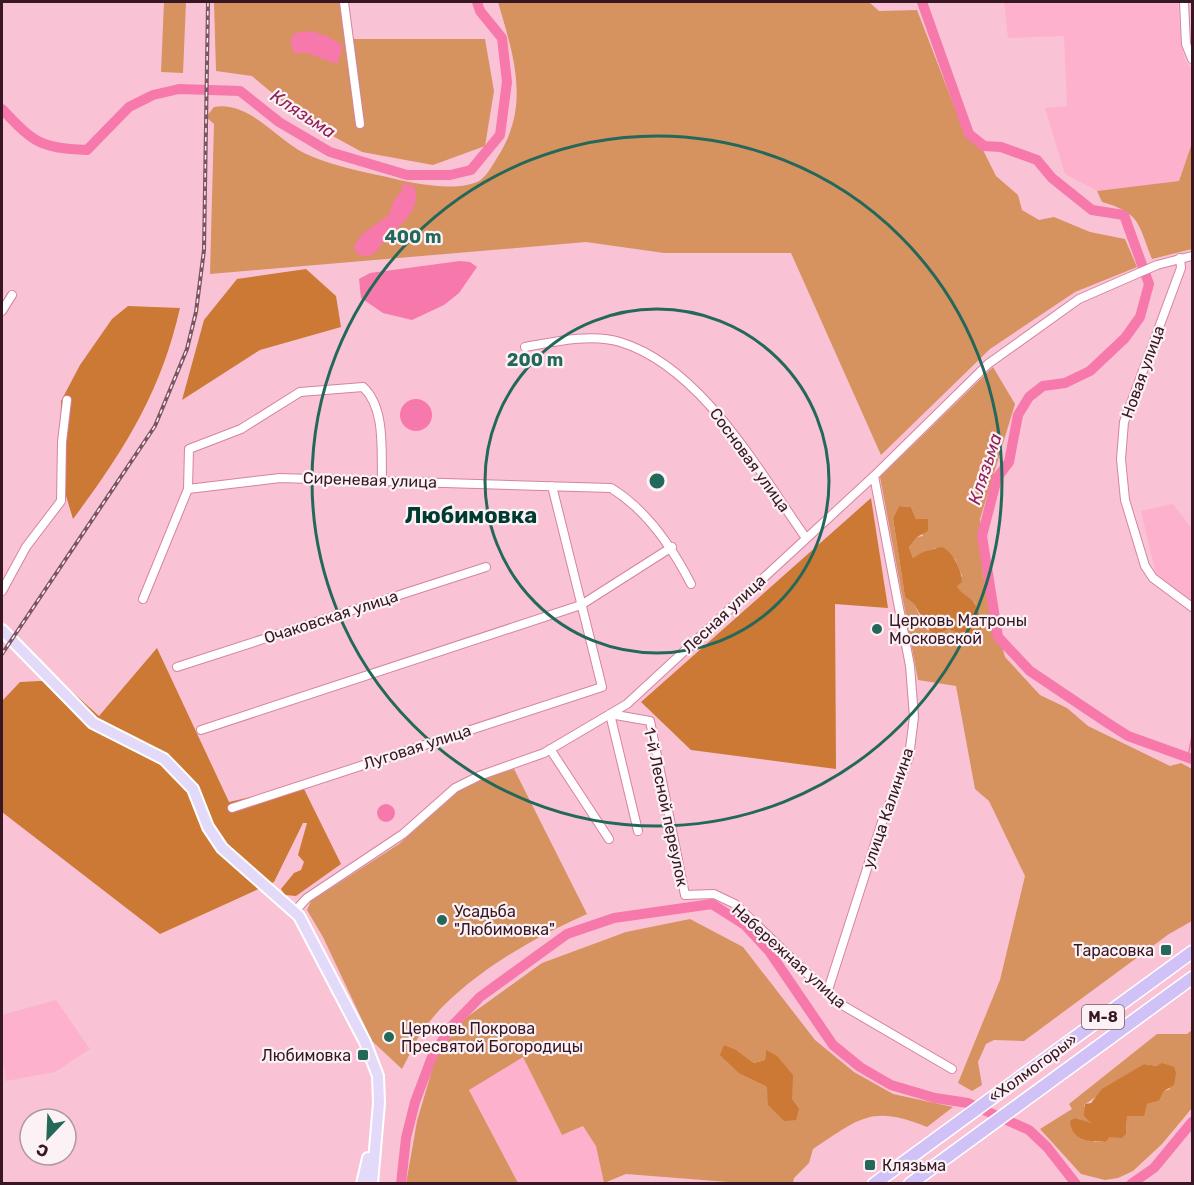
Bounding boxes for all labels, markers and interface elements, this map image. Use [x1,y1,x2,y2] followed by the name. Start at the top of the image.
[266,85,340,143] water label: Клязьма
[384,226,442,248] text: 400 m
[1117,323,1169,421] street label: Новая улица
[507,349,563,371] text: 200 m
[706,404,794,516] street label: Сосновая улица
[963,430,1007,507] water label: Клязьма
[303,468,437,492] street label: Сиреневая улица
[647,471,667,491] centre of rings
[405,502,537,529] district label: Любимовка
[679,571,769,657] street label: Лесная улица
[262,586,400,648] street label: Очаковская улица
[889,611,1027,648] place label: Церковь Матроны Московской
[870,622,884,636] marker: Церковь Матроны Московской
[361,721,473,773] street label: Луговая улица
[640,726,692,889] street label: 1-й Лесной переулок
[858,745,918,871] street label: улица Калинина
[728,900,850,1012] street label: Набережная улица
[454,902,555,939] place label: Усадьба "Любимовка"
[435,913,449,927] marker: Усадьба "Любимовка"
[1073,941,1154,960] place label: Тарасовка
[1159,943,1173,957] marker: Тарасовка
[1082,1005,1124,1029] road number: М-8
[401,1019,583,1056] place label: Церковь Покрова Пресвятой Богородицы
[985,1029,1081,1106] street label: «Холмогоры»
[382,1030,396,1044] marker: Церковь Покрова Пресвятой Богородицы
[261,1046,351,1065] place label: Любимовка
[356,1048,370,1062] marker: Любимовка
[18,1107,78,1167] north arrow
[33,1139,51,1161] text: С
[882,1156,946,1175] place label: Клязьма
[863,1158,877,1172] marker: Клязьма

